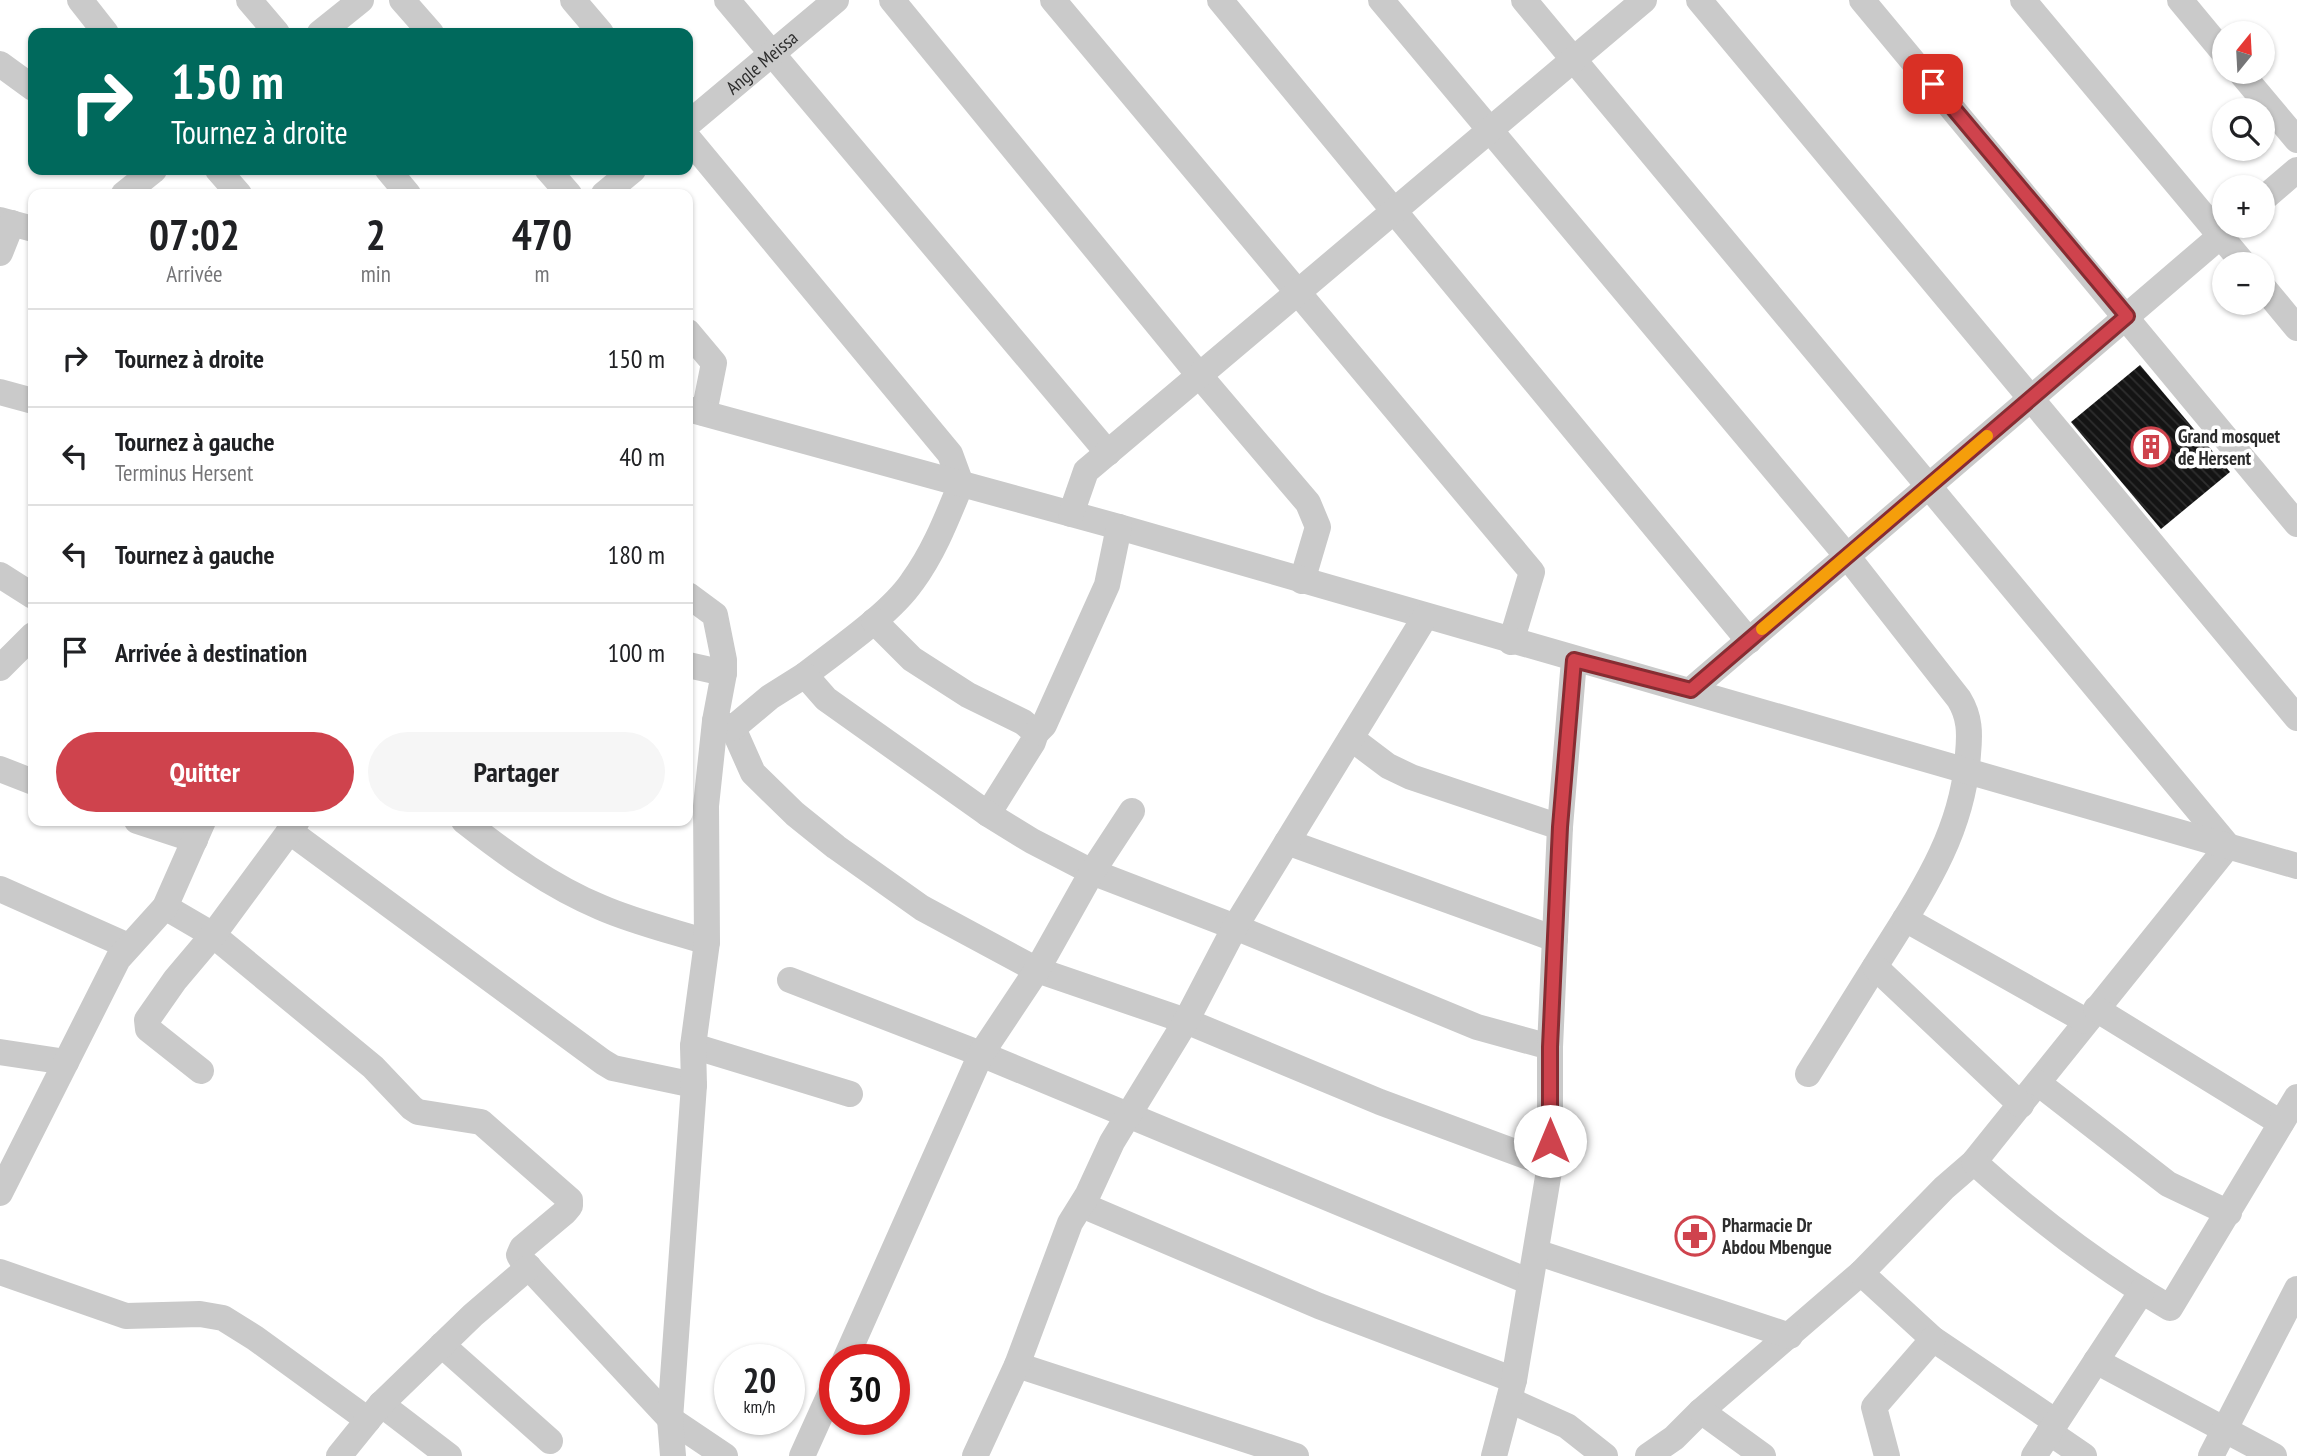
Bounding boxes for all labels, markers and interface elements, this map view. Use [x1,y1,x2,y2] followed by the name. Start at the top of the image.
[2212,21,2275,84] north arrow
[2212,21,2275,315] map controls
[721,25,802,99] street label: Angle Meissa
[171,49,284,113] text: 150 m
[1903,54,1963,114] pin
[56,56,147,147] icon: right
[1914,65,1952,103] icon: arrive
[2212,98,2275,161] button: search
[171,111,348,153] text: Tournez à droite
[2212,175,2275,238] button: +
[149,207,240,262] text: 07:02
[366,207,386,262] text: 2
[512,207,572,262] text: 470
[2212,252,2275,315] button: −
[166,259,222,288] text: Arrivée
[361,259,391,288] text: min
[534,259,549,288] text: m
[56,339,94,377] icon: right
[115,342,264,375] text: Tournez à droite
[607,342,665,375] text: 150 m
[2178,424,2281,470] place label: Grand mosquet de Hersent
[115,425,275,458] text: Tournez à gauche
[2130,426,2172,468] building icon: Grand mosquet de Hersent
[56,437,94,475] icon: left
[619,440,665,473] text: 40 m
[115,458,253,487] text: Terminus Hersent
[56,535,94,573] icon: left
[115,538,275,571] text: Tournez à gauche
[607,538,665,571] text: 180 m
[56,633,94,671] icon: arrive
[115,636,307,669] text: Arrivée à destination
[607,636,665,669] text: 100 m
[56,732,354,812] button: Quitter
[368,732,665,812] button: Partager
[1513,1104,1587,1178] position arrow
[1721,1213,1832,1259] place label: Pharmacie Dr Abdou Mbengue
[1674,1215,1716,1257] pharmacy icon: Pharmacie Dr Abdou Mbengue
[819,1344,910,1435] speed limit sign: 30
[743,1357,776,1403] text: 20
[744,1395,775,1418] text: km/h

